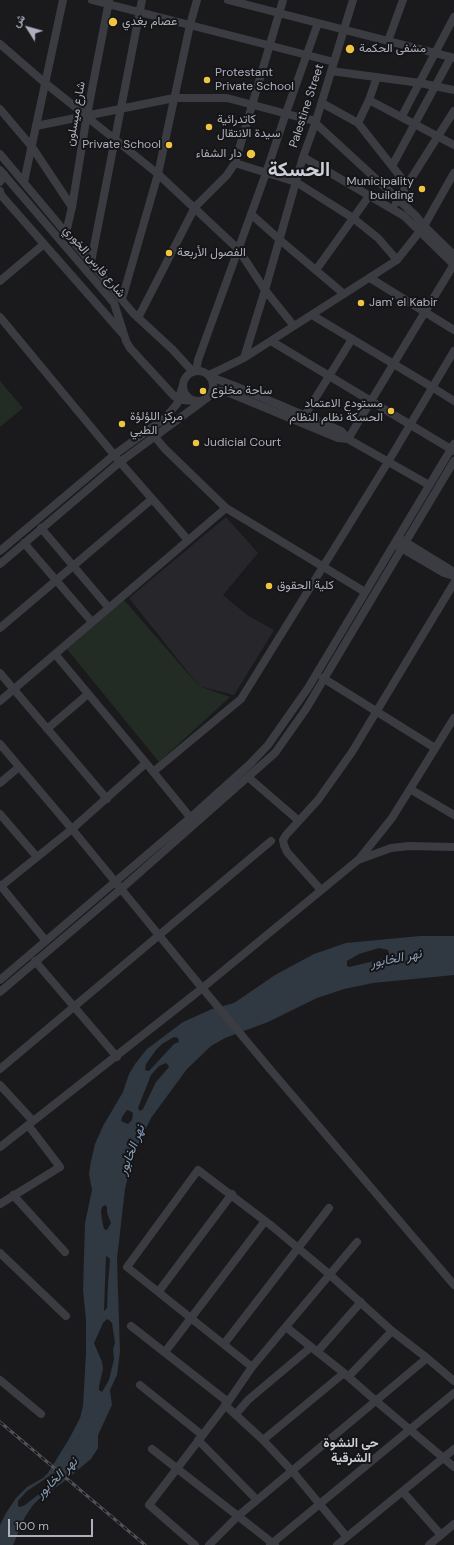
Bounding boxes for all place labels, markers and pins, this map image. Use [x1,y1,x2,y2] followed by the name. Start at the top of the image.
[122,15,177,29] place label: عصام بغدي
[107,16,119,28] marker: عصام بغدي
[359,42,426,56] place label: مشفى الحكمة
[344,43,356,55] marker: مشفى الحكمة
[215,66,294,94] place label: Protestant Private School
[202,75,212,85] marker: Protestant Private School
[217,113,280,141] place label: كاتدرائية سيدة الانتقال
[204,122,214,132] marker: كاتدرائية سيدة الانتقال
[82,138,161,152] place label: Private School
[164,140,174,150] marker: Private School
[196,147,242,161] place label: دار الشفاء
[245,148,257,160] marker: دار الشفاء
[347,175,414,203] place label: Municipality building
[417,184,427,194] marker: Municipality building
[177,246,246,260] place label: الفصول الأربعة
[164,248,174,258] marker: الفصول الأربعة
[369,296,438,310] place label: Jam' el Kabir
[356,298,366,308] marker: Jam' el Kabir
[211,384,272,398] place label: ساحة مخلوع
[198,386,208,396] marker: ساحة مخلوع
[289,397,383,425] place label: مستودع الاعتماد الحسكة نظام النظام
[386,406,396,416] marker: مستودع الاعتماد الحسكة نظام النظام
[130,410,183,438] place label: مركز اللؤلؤة الطبي
[117,419,127,429] marker: مركز اللؤلؤة الطبي
[204,436,281,450] place label: Judicial Court
[191,438,201,448] marker: Judicial Court
[277,579,334,593] place label: كلية الحقوق
[264,581,274,591] marker: كلية الحقوق

